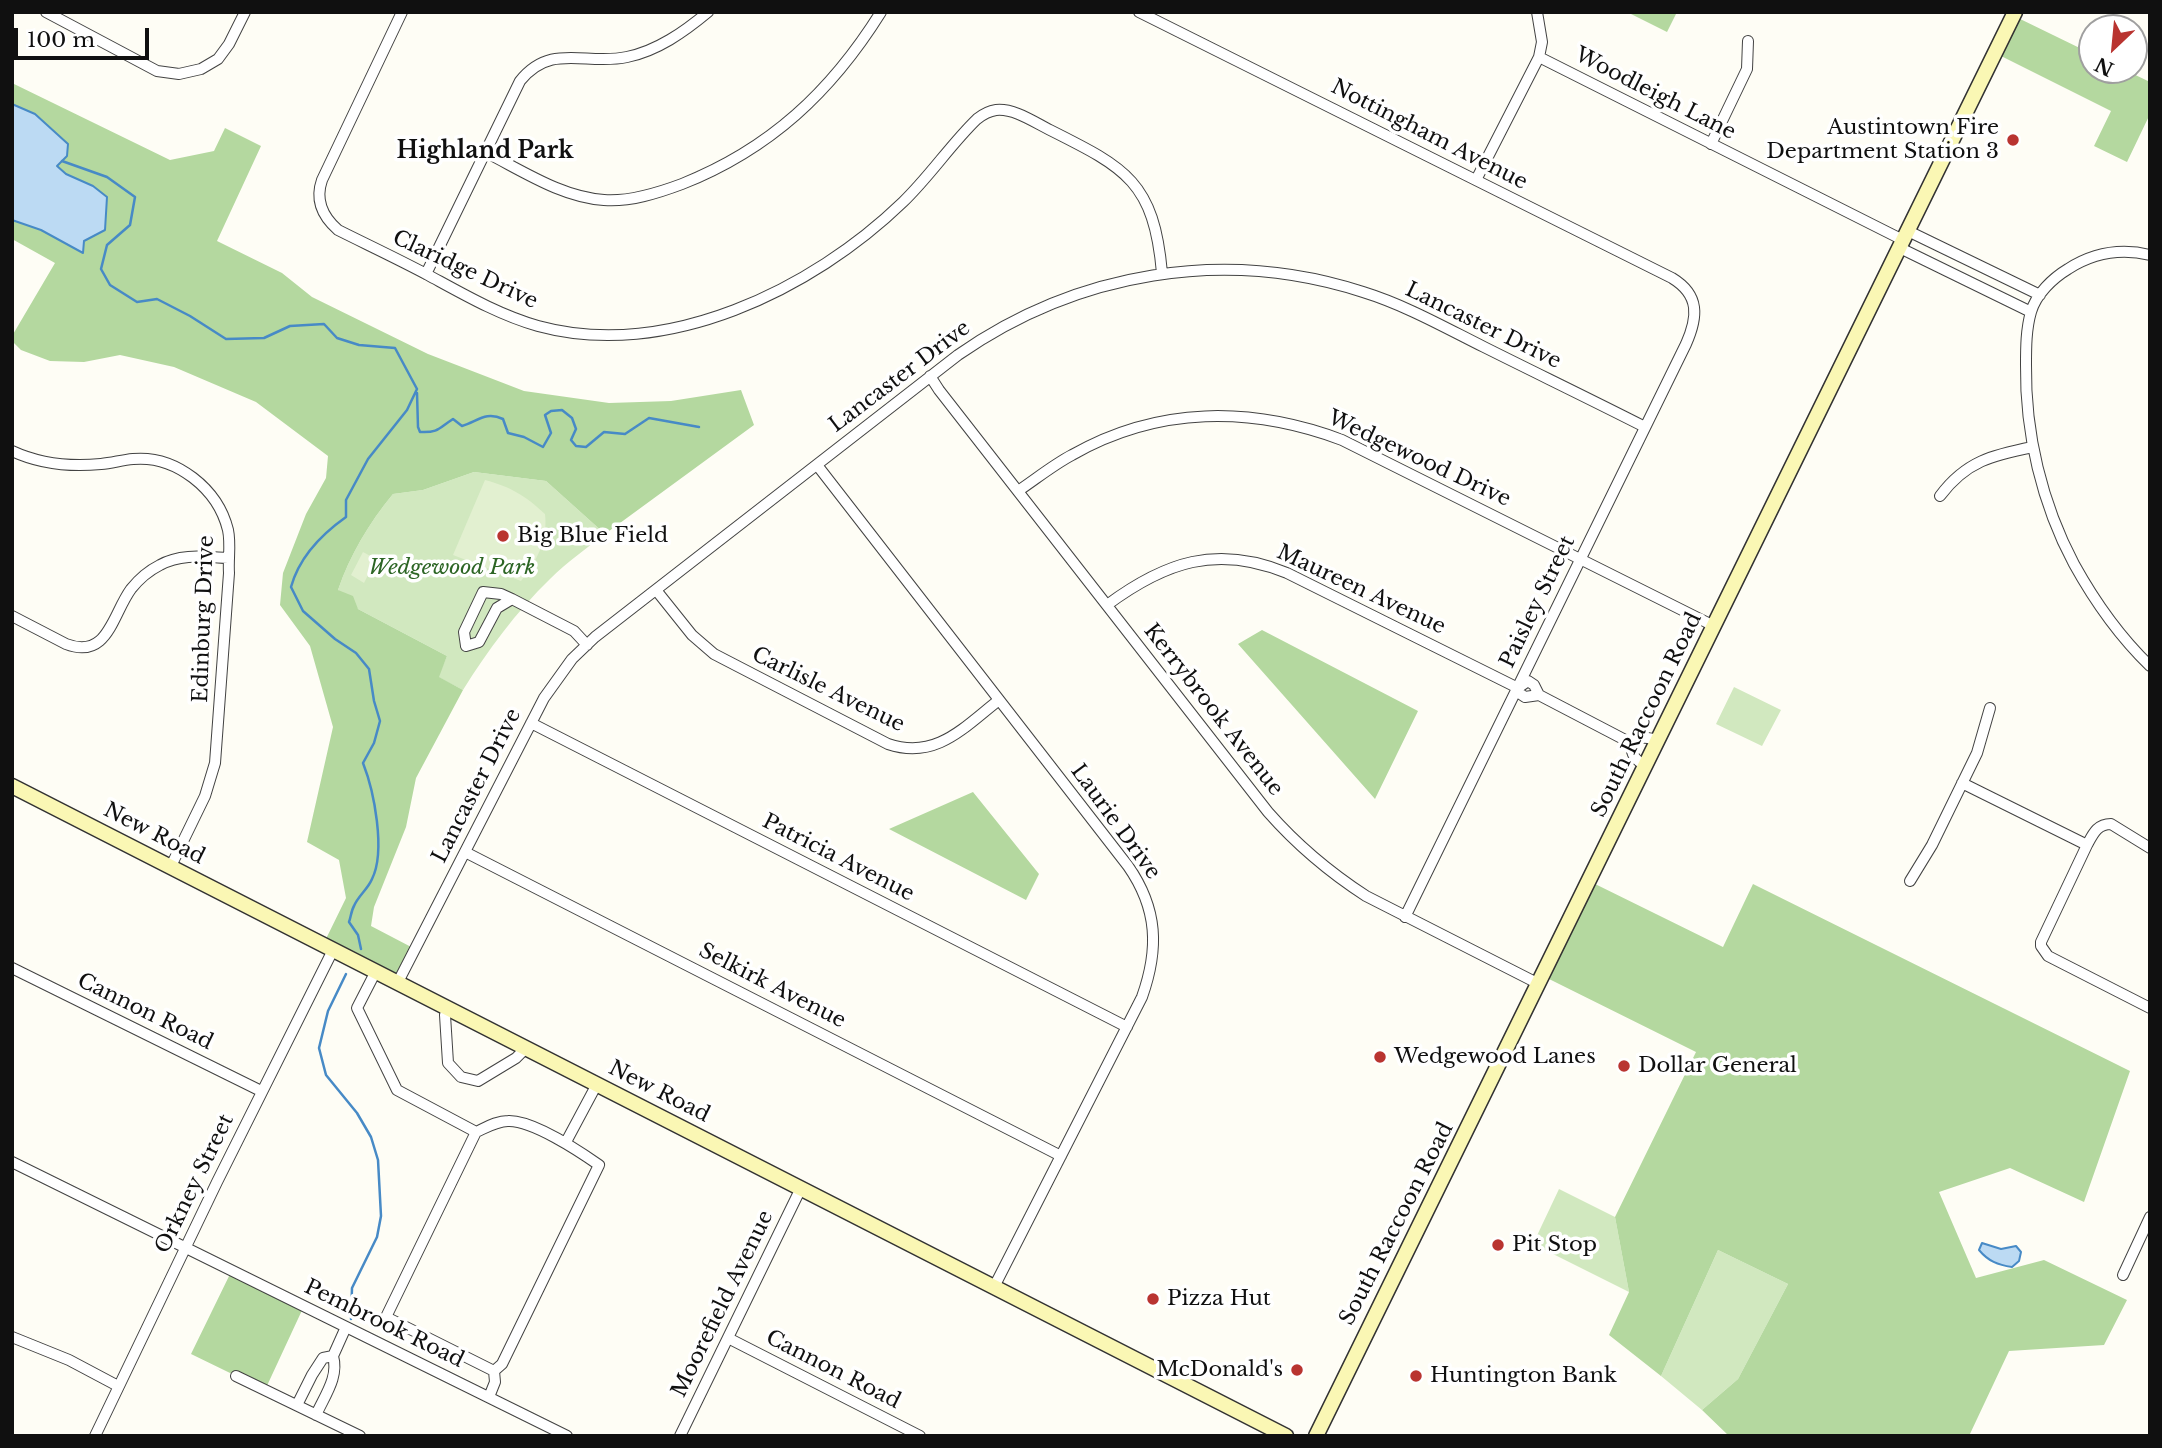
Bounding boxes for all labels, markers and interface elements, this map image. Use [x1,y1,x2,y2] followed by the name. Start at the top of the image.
[18,14,152,58] scale bar
[2078,14,2148,84] north arrow
[27,27,95,53] text: 100 m
[1570,43,1740,145] street label: Woodleigh Lane
[2091,52,2118,81] text: N
[1327,75,1531,195] street label: Nottingham Avenue
[1766,115,1999,165] place label: Austintown Fire Department Station 3
[2005,132,2021,148] marker: Austintown Fire Department Station 3
[397,138,573,166] district label: Highland Park
[388,225,542,315] street label: Claridge Drive
[1401,277,1565,375] street label: Lancaster Drive
[825,316,975,438] street label: Lancaster Drive
[1324,406,1514,512] street label: Wedgewood Drive
[517,523,668,549] place label: Big Blue Field
[495,528,511,544] marker: Big Blue Field
[1495,532,1581,672] street label: Paisley Street
[188,535,220,703] street label: Edinburg Drive
[1273,540,1449,640] street label: Maureen Avenue
[369,555,535,581] park label: Wedgewood Park
[1587,609,1707,821] street label: South Raccoon Road
[1138,619,1288,801] street label: Kerrybrook Avenue
[747,642,909,738] street label: Carlisle Avenue
[427,705,527,867] street label: Lancaster Drive
[1065,759,1165,885] street label: Laurie Drive
[99,798,209,870] street label: New Road
[758,809,918,907] street label: Patricia Avenue
[694,938,850,1034] street label: Selkirk Avenue
[73,968,217,1056] street label: Cannon Road
[1394,1044,1596,1070] place label: Wedgewood Lanes
[1372,1049,1388,1065] marker: Wedgewood Lanes
[1638,1053,1797,1079] place label: Dollar General
[604,1056,714,1128] street label: New Road
[1616,1058,1632,1074] marker: Dollar General
[150,1110,240,1258] street label: Orkney Street
[1335,1118,1459,1330] street label: South Raccoon Road
[667,1207,779,1401] street label: Moorefield Avenue
[1512,1232,1597,1258] place label: Pit Stop
[1490,1237,1506,1253] marker: Pit Stop
[300,1274,468,1374] street label: Pembrook Road
[1167,1286,1271,1312] place label: Pizza Hut
[1145,1291,1161,1307] marker: Pizza Hut
[762,1325,904,1415] street label: Cannon Road
[1156,1357,1283,1383] place label: McDonald's
[1289,1362,1305,1378] marker: McDonald's
[1430,1363,1617,1389] place label: Huntington Bank
[1408,1368,1424,1384] marker: Huntington Bank

